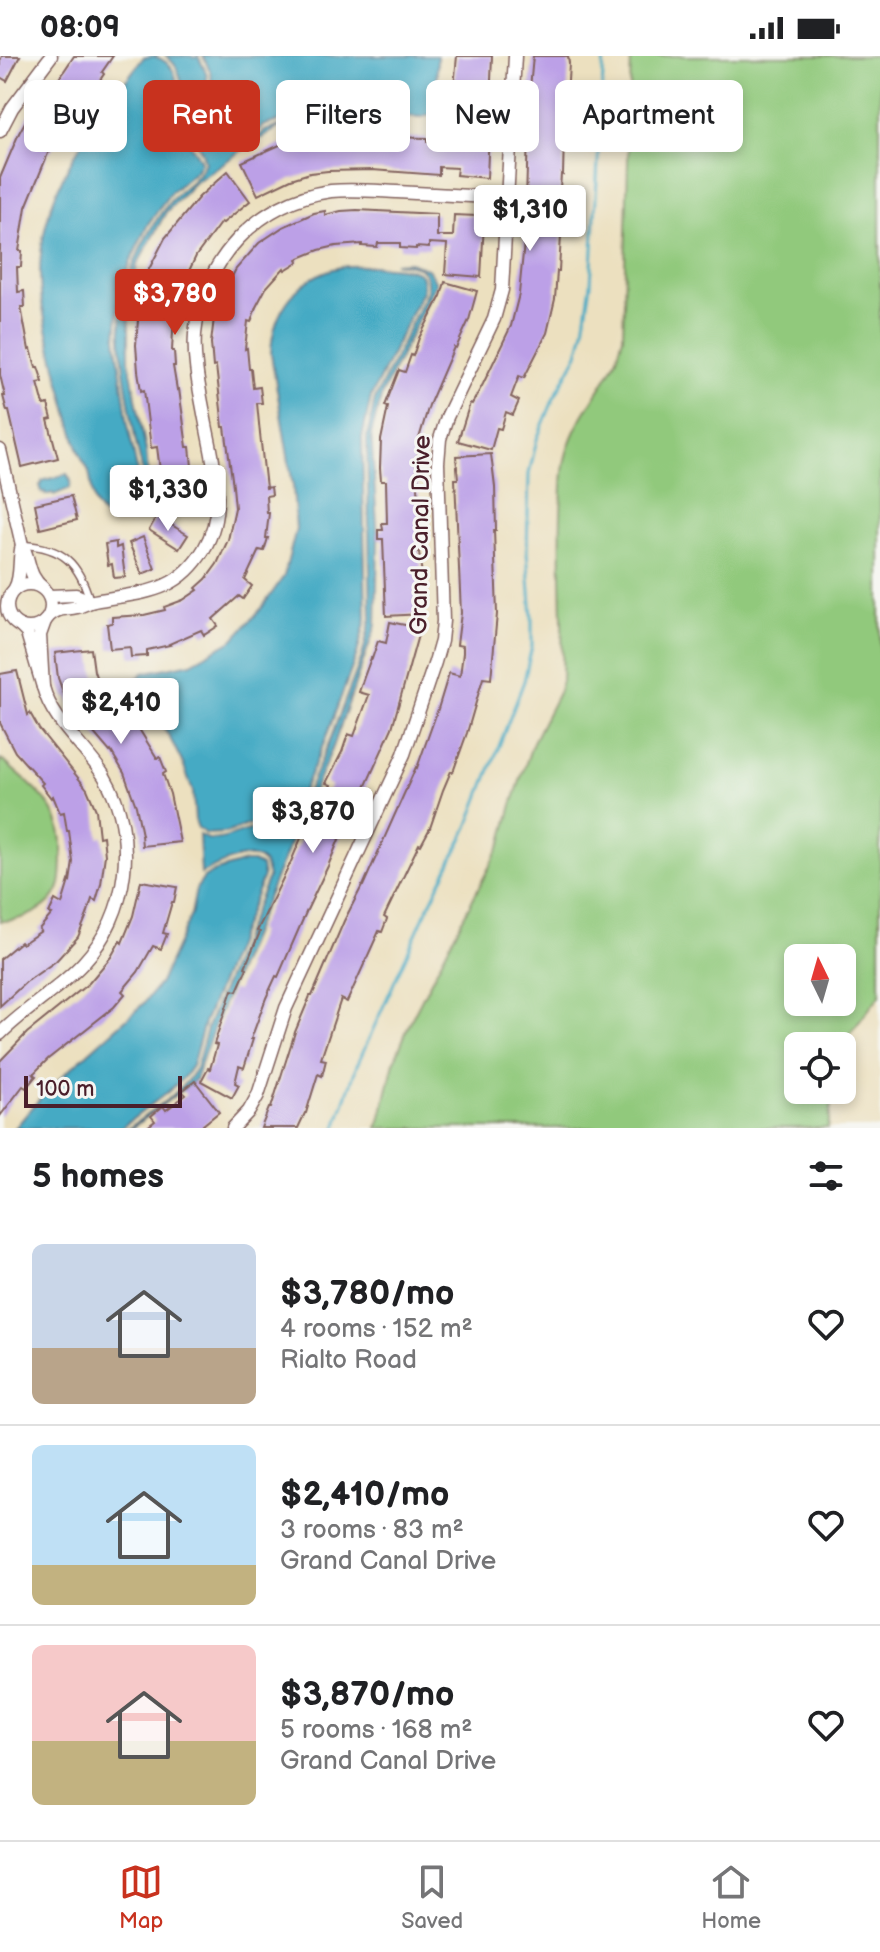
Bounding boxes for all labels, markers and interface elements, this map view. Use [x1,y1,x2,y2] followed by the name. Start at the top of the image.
[40,10,120,46] text: 08:09
[24,80,127,152] chip: Buy
[143,80,260,152] chip: Rent
[276,80,410,152] chip: Filters
[426,80,539,152] chip: New
[555,80,743,152] chip: Apartment
[465,185,595,253] pin: $1,310
[492,195,568,226] text: $1,310
[110,269,240,337] pin: $3,780
[133,279,217,310] text: $3,780
[404,435,437,635] street label: Grand Canal Drive
[103,465,233,533] pin: $1,330
[128,475,208,506] text: $1,330
[56,678,186,746] pin: $2,410
[81,688,161,719] text: $2,410
[248,787,378,855] pin: $3,870
[271,797,355,828] text: $3,870
[784,944,856,1016] north arrow
[784,944,856,1104] map controls
[784,1032,856,1104] button: locate
[24,1072,182,1108] scale bar
[36,1076,95,1103] text: 100 m
[804,1154,848,1198] icon: filters
[32,1156,164,1197] text: 5 homes
[280,1273,455,1314] text: $3,780/mo
[96,1276,192,1372] icon: home
[804,1302,848,1346] icon: heart
[280,1314,473,1345] text: 4 rooms · 152 m²
[280,1345,417,1376] text: Rialto Road
[280,1474,449,1515] text: $2,410/mo
[96,1477,192,1573] icon: home
[804,1503,848,1547] icon: heart
[280,1515,464,1546] text: 3 rooms · 83 m²
[280,1546,496,1577] text: Grand Canal Drive
[280,1674,455,1715] text: $3,870/mo
[96,1677,192,1773] icon: home
[804,1703,848,1747] icon: heart
[280,1715,473,1746] text: 5 rooms · 168 m²
[280,1746,496,1777] text: Grand Canal Drive
[119,1860,163,1935] tab: Map
[401,1860,463,1935] tab: Saved
[701,1860,761,1935] tab: Home

